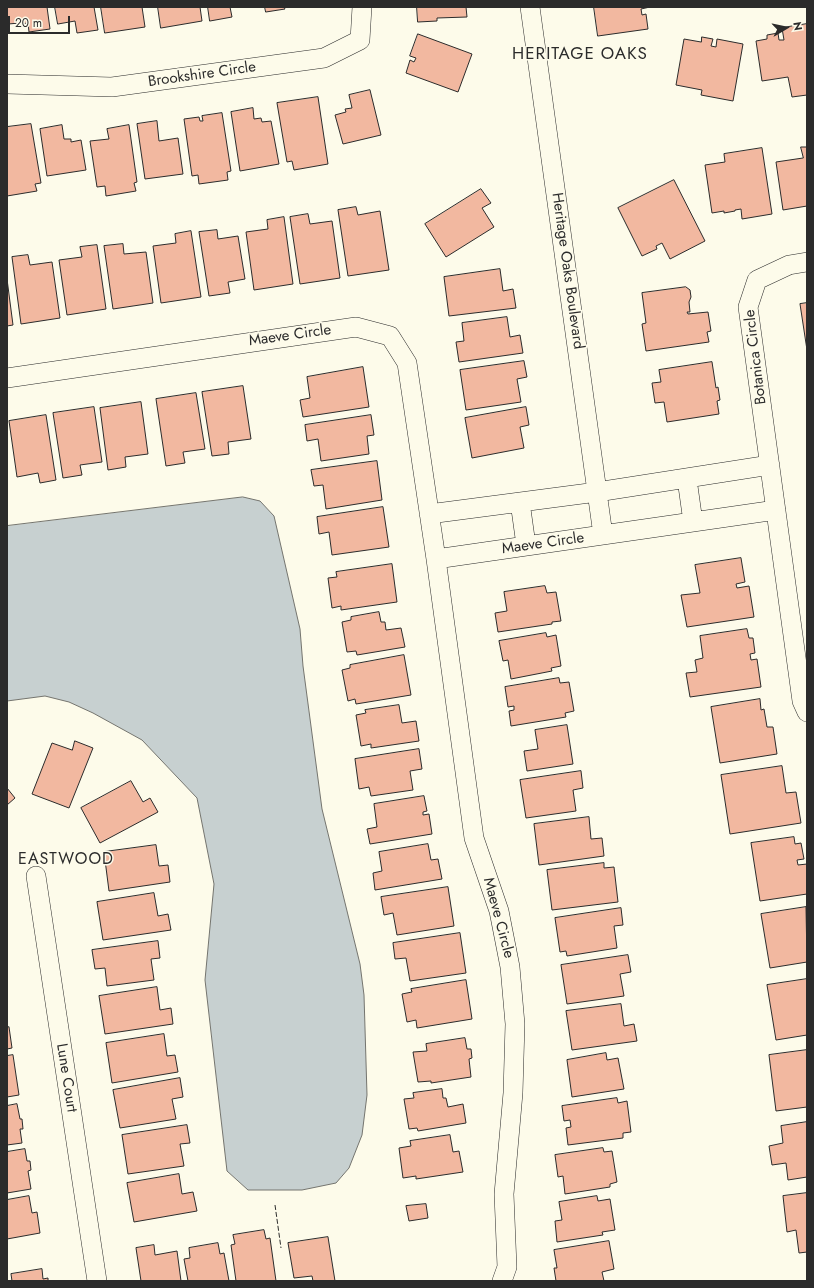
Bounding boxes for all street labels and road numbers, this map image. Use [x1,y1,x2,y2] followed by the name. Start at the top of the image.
[147,59,257,91] street label: Brookshire Circle
[547,191,587,351] street label: Heritage Oaks Boulevard
[741,309,771,405] street label: Botanica Circle
[248,321,332,351] street label: Maeve Circle
[501,529,585,559] street label: Maeve Circle
[479,876,517,960] street label: Maeve Circle
[52,1042,80,1114] street label: Lune Court

